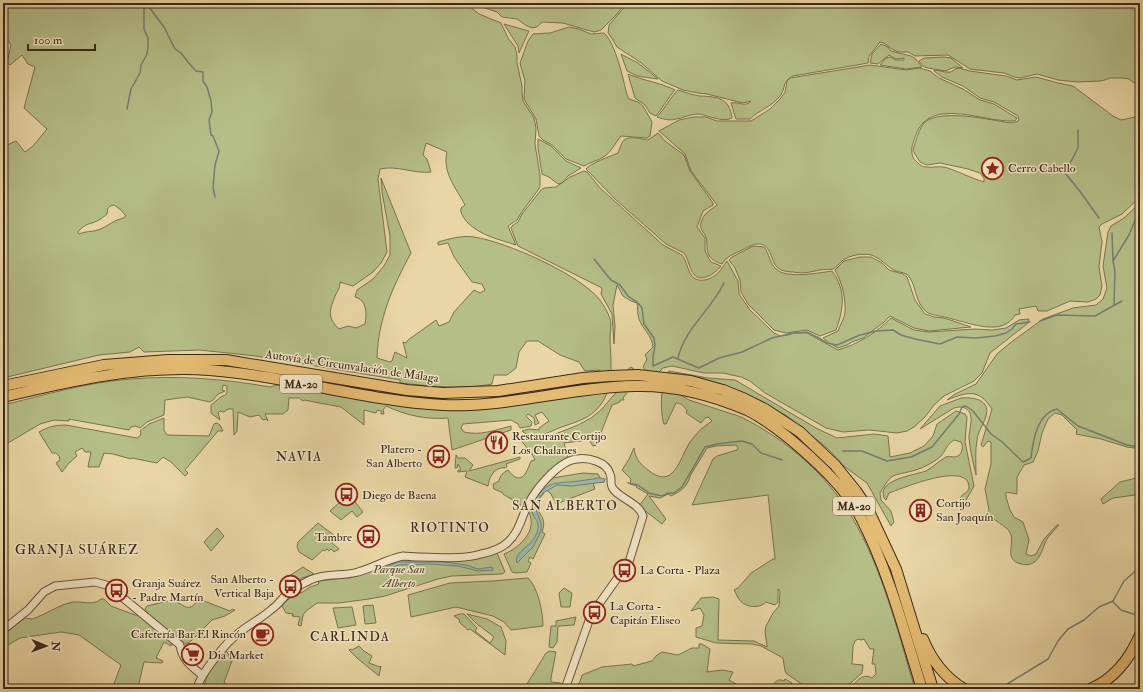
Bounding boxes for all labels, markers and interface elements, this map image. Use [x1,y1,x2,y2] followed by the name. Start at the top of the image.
[28,26,95,52] scale bar
[34,33,63,48] text: 100 m
[979,155,1005,181] place icon: Cerro Cabello
[1008,161,1076,176] place label: Cerro Cabello
[263,347,441,386] street label: Autovía de Circunvalación de Málaga
[280,375,322,393] road number: MA-20
[512,429,606,458] place label: Restaurante Cortijo Los Chalanes
[483,430,509,456] restaurant icon: Restaurante Cortijo Los Chalanes
[366,442,422,471] place label: Platero - San Alberto
[425,443,451,469] bus stop icon: Platero - San Alberto
[276,449,322,465] district label: NAVIA
[334,482,360,508] bus stop icon: Diego de Baena
[362,488,438,503] place label: Diego de Baena
[936,496,994,525] place label: Cortijo San Joaquín
[833,497,875,515] road number: MA-20
[908,497,934,523] building icon: Cortijo San Joaquín
[512,498,618,514] district label: SAN ALBERTO
[410,520,490,536] district label: RIOTINTO
[355,524,381,550] bus stop icon: Tambre
[315,530,352,545] place label: Tambre
[15,541,139,558] district label: GRANJA SUÁREZ
[611,557,637,583] bus stop icon: La Corta - Plaza
[372,562,425,591] park label: Parque San Alberto
[640,563,721,578] place label: La Corta - Plaza
[210,572,275,601] place label: San Alberto - Vertical Baja
[277,573,303,599] bus stop icon: San Alberto - Vertical Baja
[132,576,203,605] place label: Granja Suárez - Padre Martín
[104,577,130,603] bus stop icon: Granja Suárez - Padre Martín
[610,599,680,628] place label: La Corta - Capitán Eliseo
[581,600,607,626] bus stop icon: La Corta - Capitán Eliseo
[249,621,275,647] cafe icon: Cafetería Bar El Rincón
[26,626,66,666] north arrow
[131,627,246,642] place label: Cafetería Bar El Rincón
[310,629,390,645] district label: CARLINDA
[49,640,62,652] text: N
[180,642,206,668] supermarket icon: Dia Market
[208,648,264,663] place label: Dia Market

